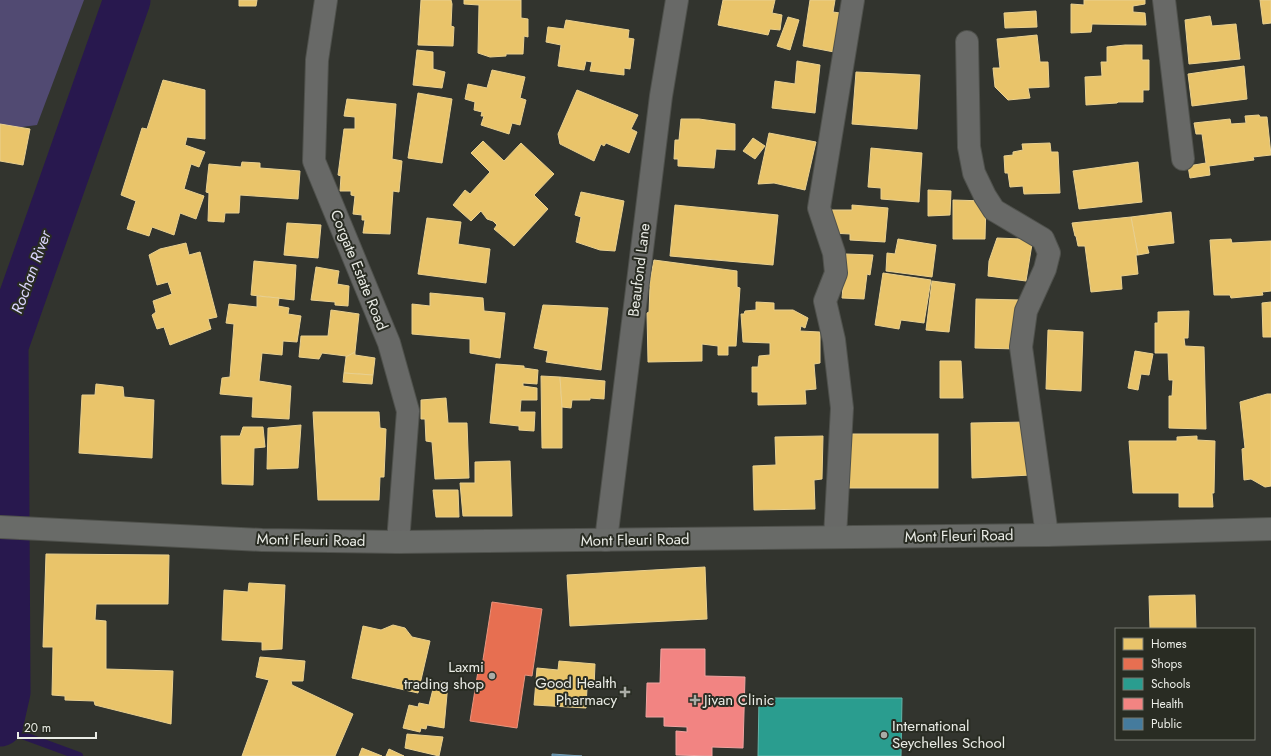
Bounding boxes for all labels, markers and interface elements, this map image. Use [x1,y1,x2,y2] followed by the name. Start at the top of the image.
[325,206,393,334] street label: Corgate Estate Road
[622,222,656,318] street label: Beaufond Lane
[5,226,57,317] water label: Rochan River
[904,524,1014,548] street label: Mont Fleuri Road
[256,528,366,552] street label: Mont Fleuri Road
[580,528,690,552] street label: Mont Fleuri Road
[1115,628,1255,740] legend
[1151,635,1187,653] text: Homes
[1151,655,1182,673] text: Shops
[404,656,484,695] place label: Laxmi trading shop
[487,671,497,681] marker: Laxmi trading shop
[535,672,617,711] place label: Good Health Pharmacy
[1151,675,1190,693] text: Schools
[620,687,630,697] marker: Good Health Pharmacy
[702,689,774,711] place label: Jivan Clinic
[689,694,701,706] marker: Jivan Clinic
[1151,695,1183,713] text: Health
[18,714,96,740] scale bar
[892,715,1005,754] place label: International Seychelles School
[1151,715,1182,733] text: Public
[24,719,51,737] text: 20 m
[879,730,889,740] marker: International Seychelles School

